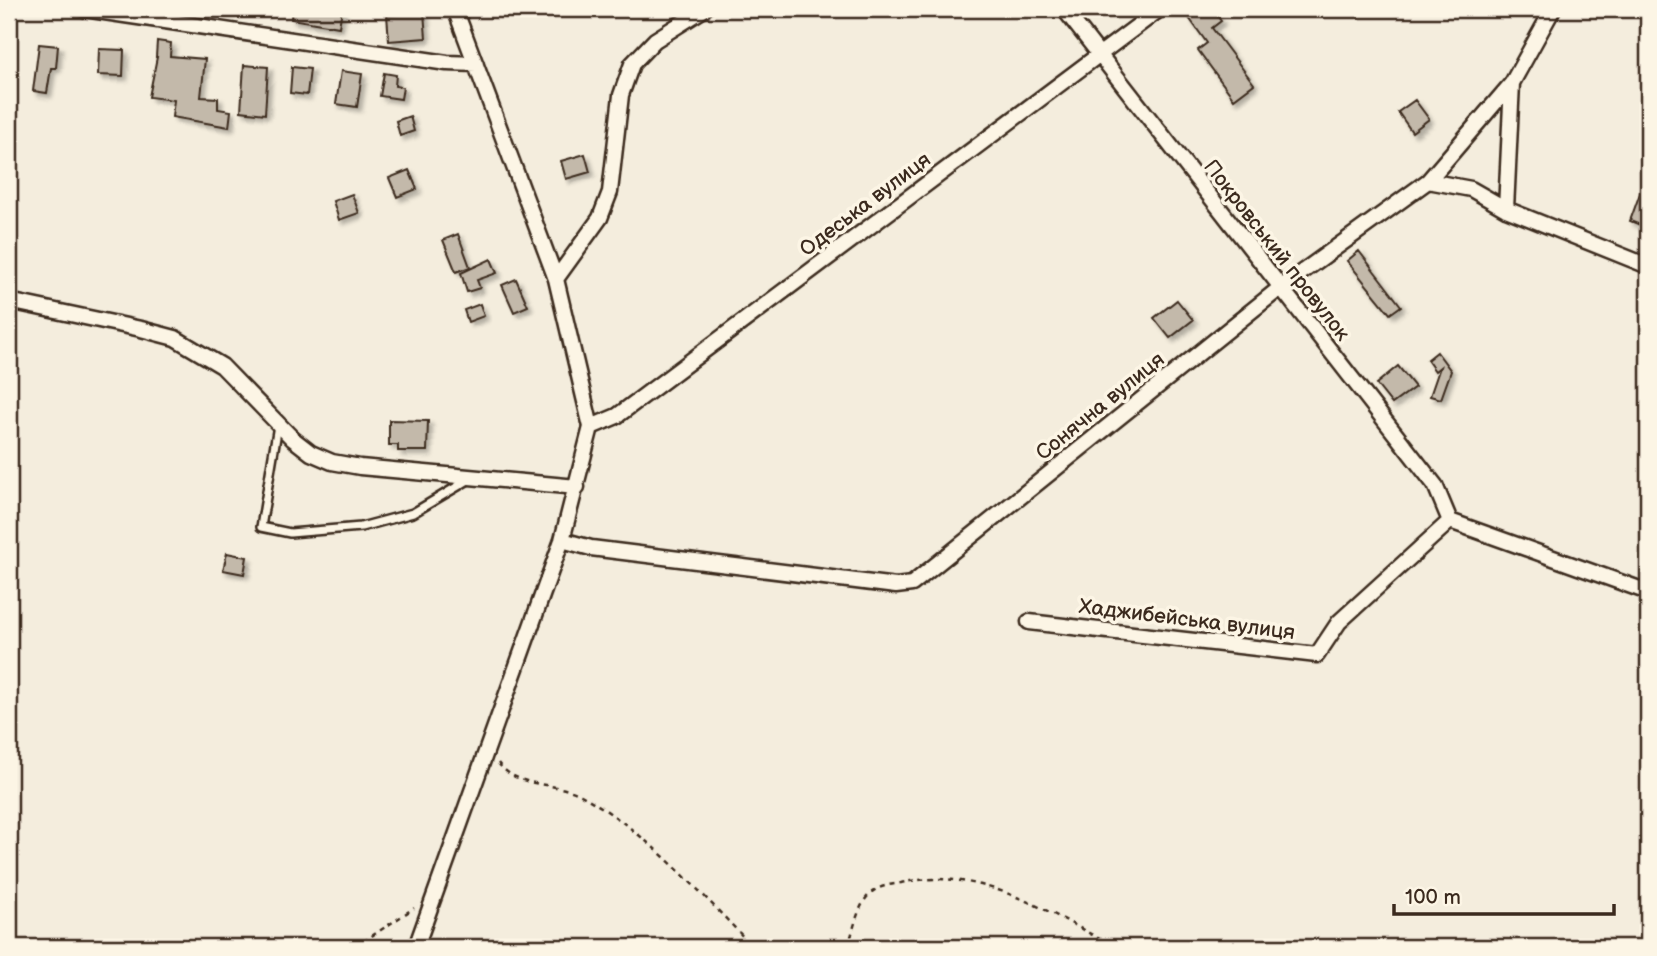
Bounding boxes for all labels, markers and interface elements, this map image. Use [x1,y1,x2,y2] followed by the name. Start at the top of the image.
[795,147,936,262] street label: Одеська вулиця
[1198,155,1355,346] street label: Покровський провулок
[1031,347,1170,466] street label: Сонячна вулиця
[1078,594,1296,645] street label: Хаджибейська вулиця
[1394,872,1615,916] scale bar
[1405,885,1461,910] text: 100 m

